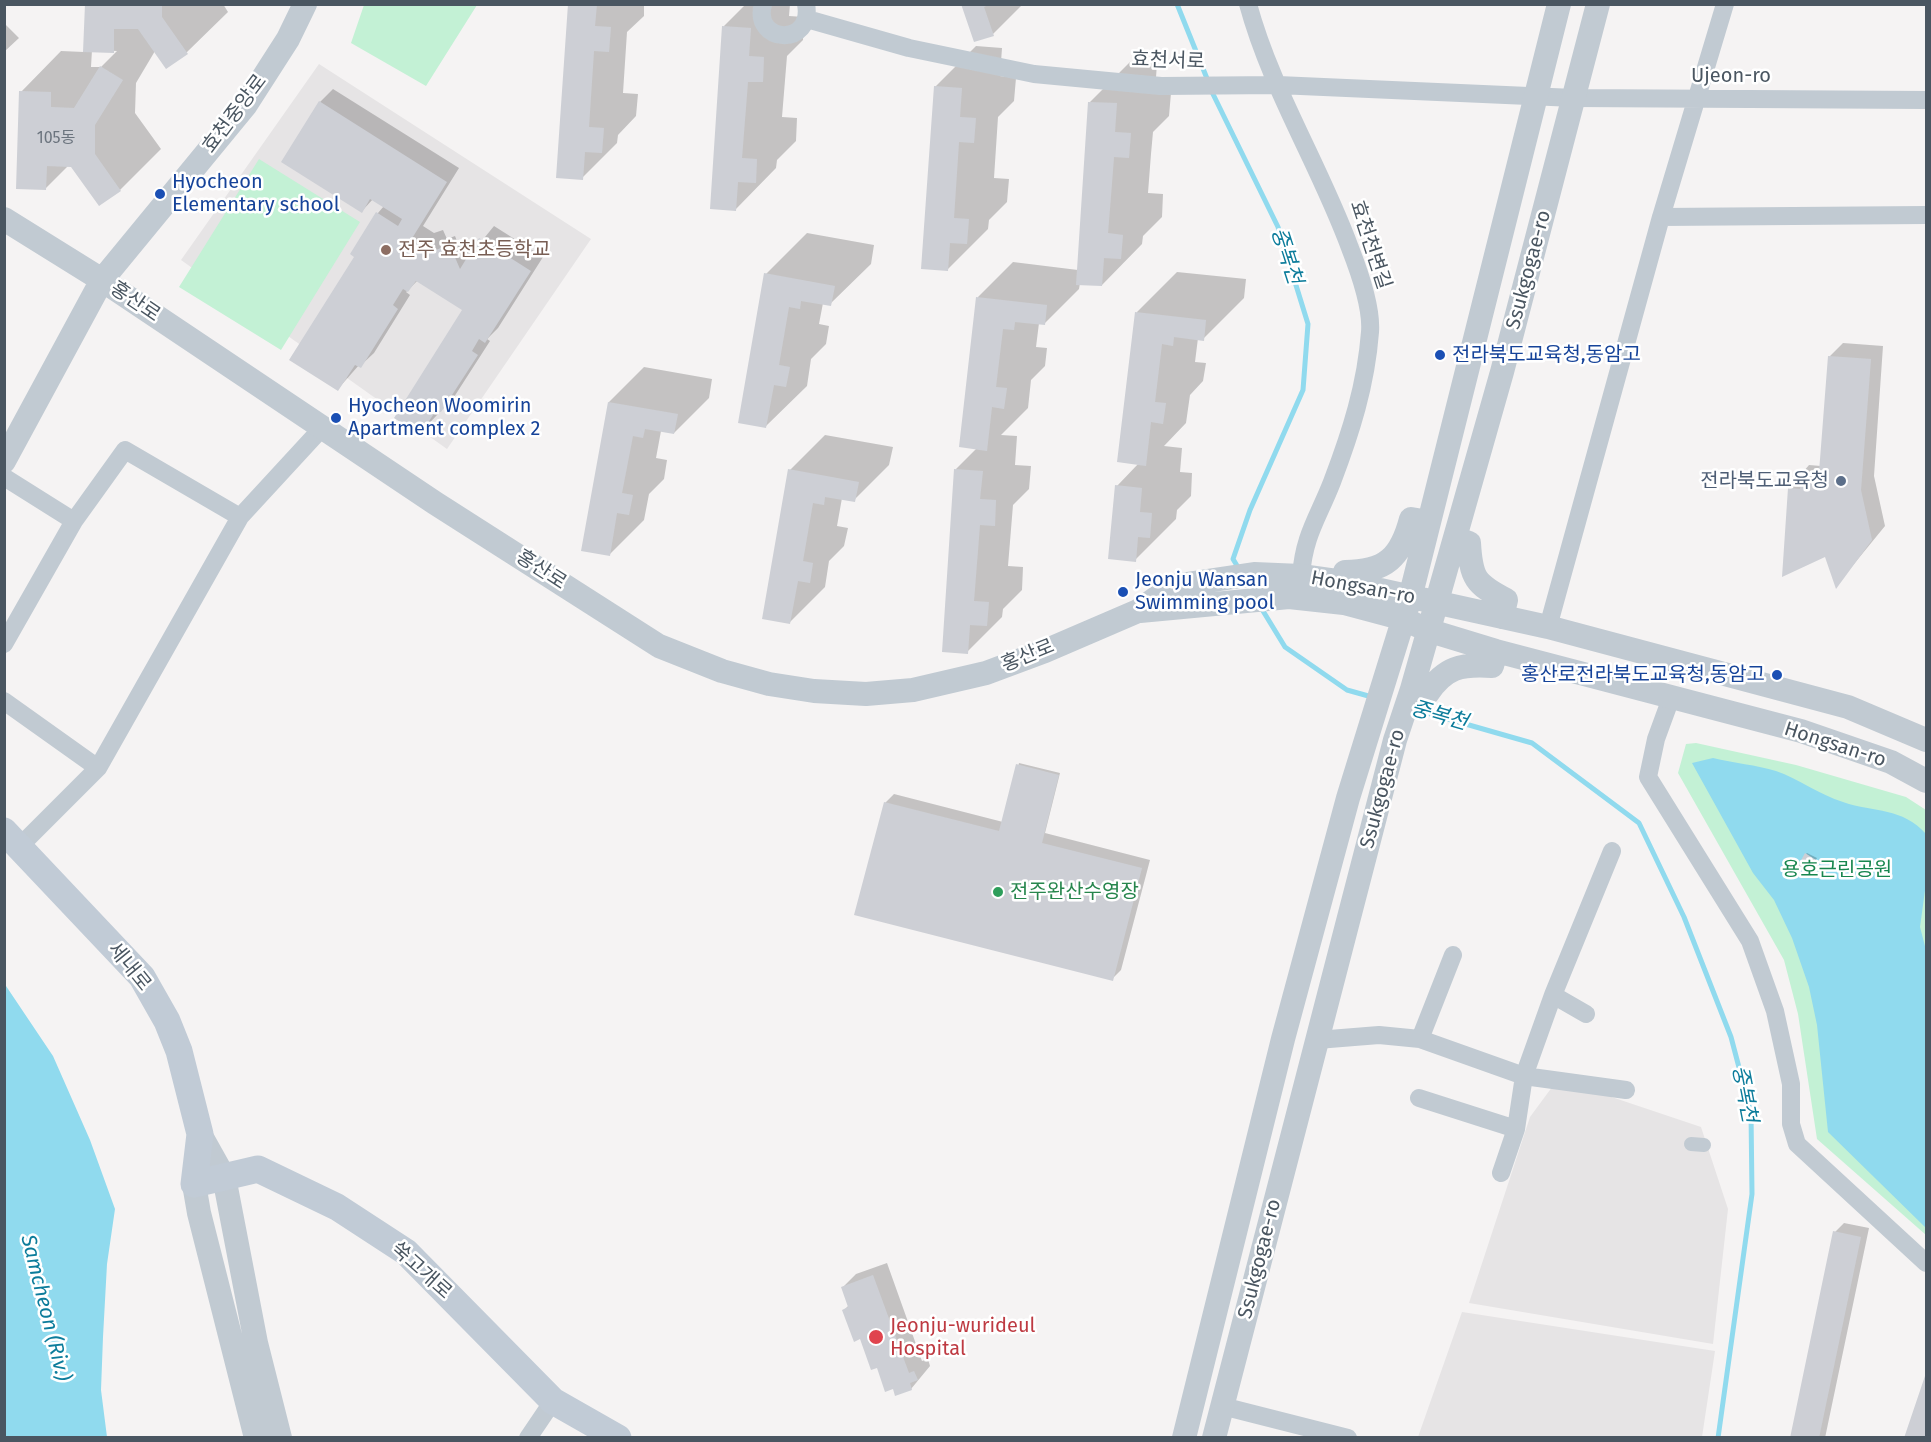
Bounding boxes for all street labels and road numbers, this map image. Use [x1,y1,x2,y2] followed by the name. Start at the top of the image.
[1131,48,1205,74] street label: 효천서로
[1691,64,1771,88] street label: Ujeon-ro
[198,70,272,158] street label: 효천중앙로
[1344,198,1396,292] street label: 효천천변길
[1502,208,1556,332] street label: Ssukgogae-ro
[105,277,165,327] street label: 홍산로
[511,545,571,595] street label: 홍산로
[1309,566,1417,610] street label: Hongsan-ro
[998,635,1058,677] street label: 홍산로
[1781,717,1889,773] street label: Hongsan-ro
[1356,727,1410,851] street label: Ssukgogae-ro
[102,938,156,996] street label: 세내로
[1234,1197,1286,1321] street label: Ssukgogae-ro
[386,1237,456,1305] street label: 쑥고개로

